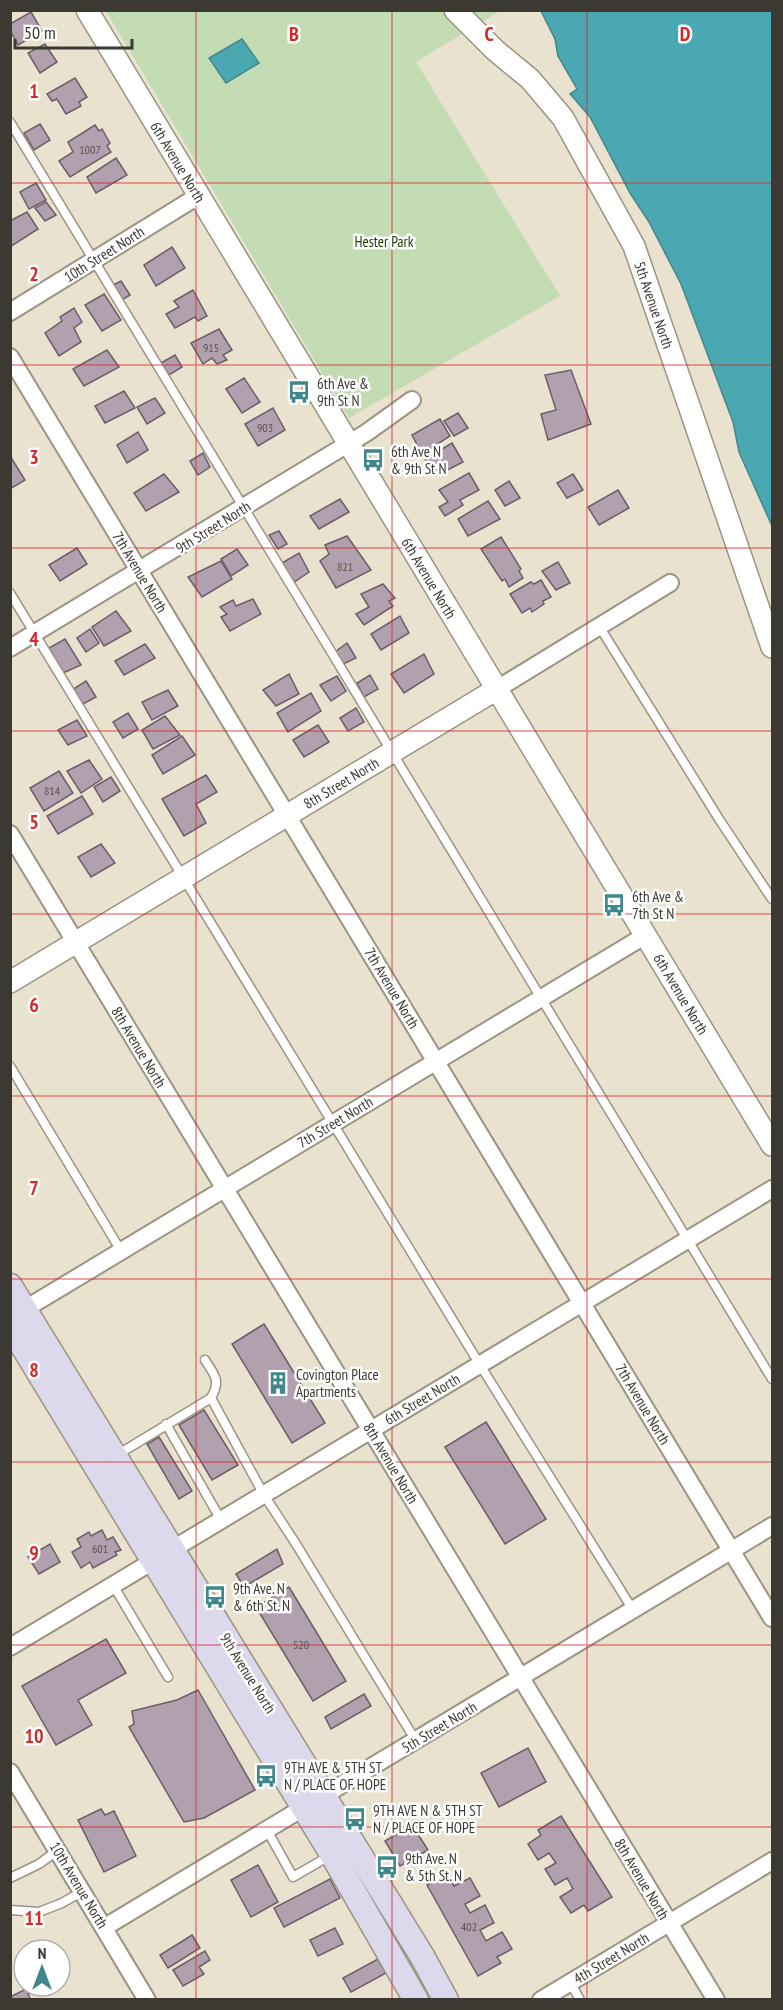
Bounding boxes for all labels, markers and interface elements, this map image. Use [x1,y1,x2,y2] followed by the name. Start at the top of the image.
[15,12,132,50] scale bar
[24,21,56,44] text: 50 m
[289,21,299,47] text: B
[484,21,494,47] text: C
[680,21,691,47] text: D
[29,78,39,104] text: 1
[146,118,210,206] street label: 6th Avenue North
[79,142,101,157] house number: 1007
[60,222,148,286] street label: 10th Street North
[354,232,414,251] park label: Hester Park
[630,259,678,351] street label: 5th Avenue North
[29,261,39,287] text: 2
[203,340,219,355] house number: 915
[317,374,369,410] place label: 6th Ave & 9th St N
[286,379,312,405] bus stop icon: 6th Ave & 9th St N
[257,420,273,435] house number: 903
[391,442,446,478] place label: 6th Ave N & 9th St N
[29,444,39,470] text: 3
[360,447,386,473] bus stop icon: 6th Ave N & 9th St N
[172,497,254,557] street label: 9th Street North
[108,528,172,616] street label: 7th Avenue North
[397,534,461,622] street label: 6th Avenue North
[337,559,353,574] house number: 821
[29,626,39,652] text: 4
[300,753,382,813] street label: 8th Street North
[44,783,61,798] house number: 814
[29,809,39,835] text: 5
[632,887,684,923] place label: 6th Ave & 7th St N
[601,892,627,918] bus stop icon: 6th Ave & 7th St N
[360,944,424,1032] street label: 7th Avenue North
[649,950,713,1038] street label: 6th Avenue North
[29,992,39,1018] text: 6
[107,1003,171,1091] street label: 8th Avenue North
[294,1092,376,1152] street label: 7th Street North
[29,1175,39,1201] text: 7
[29,1357,39,1383] text: 8
[611,1360,675,1448] street label: 7th Avenue North
[296,1365,379,1401] place label: Covington Place Apartments
[381,1369,463,1429] street label: 6th Street North
[265,1370,291,1396] building icon: Covington Place Apartments
[359,1419,423,1507] street label: 8th Avenue North
[29,1540,39,1566] text: 9
[92,1541,108,1556] house number: 601
[233,1579,290,1615] place label: 9th Ave. N & 6th St. N
[202,1584,228,1610] bus stop icon: 9th Ave. N & 6th St. N
[216,1629,280,1717] street label: 9th Avenue North
[293,1637,309,1652] house number: 520
[398,1697,480,1757] street label: 5th Street North
[24,1723,44,1749] text: 10
[284,1758,386,1794] place label: 9TH AVE & 5TH ST N / PLACE OF HOPE
[253,1763,279,1789] bus stop icon: 9TH AVE & 5TH ST N / PLACE OF HOPE
[373,1801,483,1837] place label: 9TH AVE N & 5TH ST N / PLACE OF HOPE
[342,1806,368,1832] bus stop icon: 9TH AVE N & 5TH ST N / PLACE OF HOPE
[610,1835,674,1923] street label: 8th Avenue North
[46,1838,112,1932] street label: 10th Avenue North
[405,1849,462,1885] place label: 9th Ave. N & 5th St. N
[374,1854,400,1880] bus stop icon: 9th Ave. N & 5th St. N
[24,1905,44,1931] text: 11
[461,1919,477,1934] house number: 402
[570,1928,652,1988] street label: 4th Street North
[12,1938,72,1998] north arrow
[38,1943,46,1963] text: N

